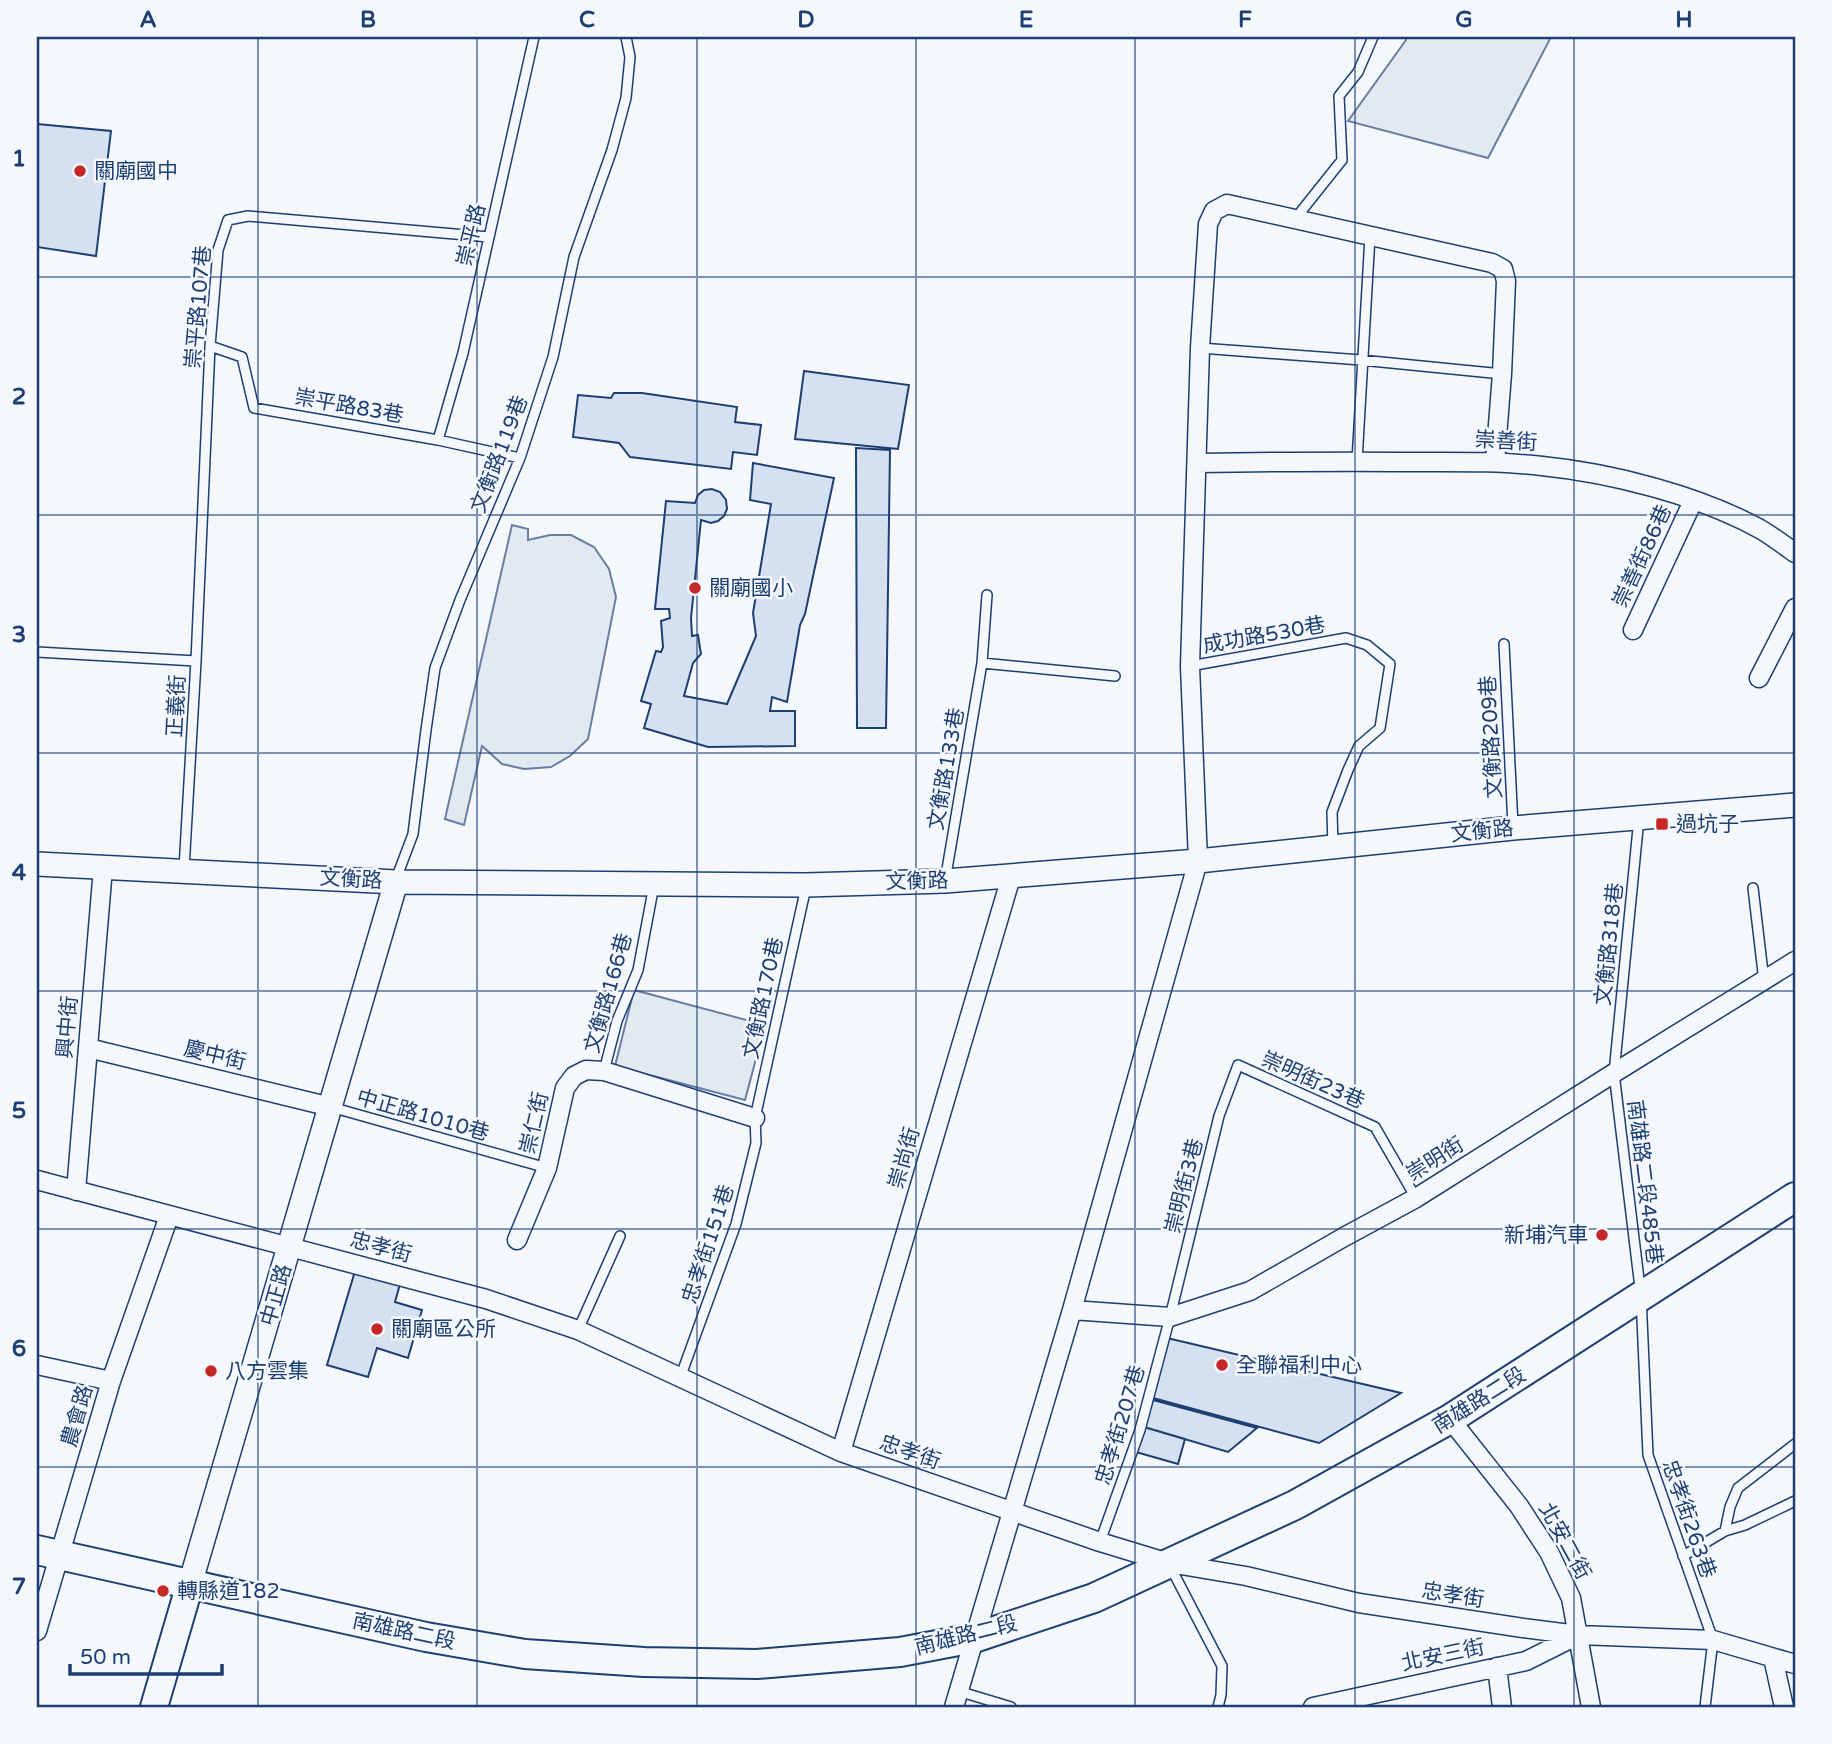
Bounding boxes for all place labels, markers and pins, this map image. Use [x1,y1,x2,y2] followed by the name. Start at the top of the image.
[94,159,178,184] place label: 關廟國中
[72,163,88,179] marker: 關廟國中
[709,576,793,601] place label: 關廟國小
[687,580,703,596] marker: 關廟國小
[1676,812,1739,837] place label: 過坑子
[1654,816,1670,832] marker: 過坑子
[1504,1223,1588,1248] place label: 新埔汽車
[1594,1227,1610,1243] marker: 新埔汽車
[391,1317,496,1342] place label: 關廟區公所
[369,1321,385,1337] marker: 關廟區公所
[1236,1353,1362,1378] place label: 全聯福利中心
[1214,1357,1230,1373] marker: 全聯福利中心
[225,1359,309,1384] place label: 八方雲集
[203,1363,219,1379] marker: 八方雲集
[177,1579,280,1604] place label: 轉縣道182
[155,1583,171,1599] marker: 轉縣道182

